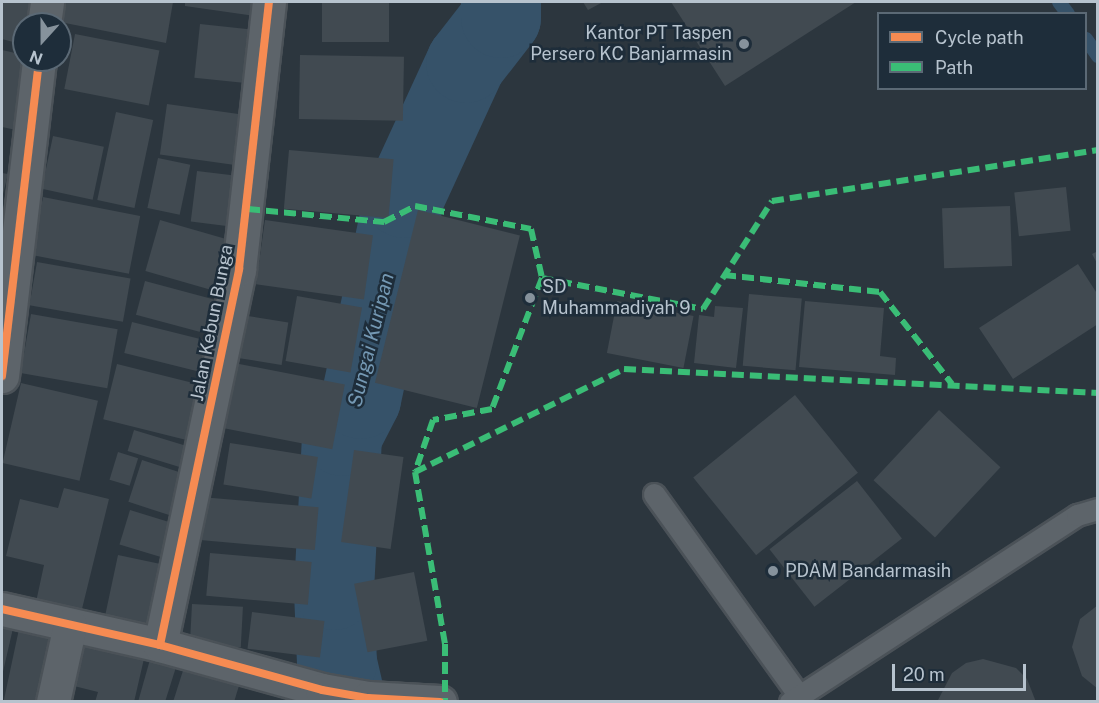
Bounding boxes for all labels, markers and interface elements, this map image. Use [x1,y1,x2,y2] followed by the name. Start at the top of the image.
[12,12,72,72] north arrow
[877,12,1087,90] legend
[530,23,732,66] place label: Kantor PT Taspen Persero KC Banjarmasin
[935,27,1024,48] text: Cycle path
[737,37,751,51] marker: Kantor PT Taspen Persero KC Banjarmasin
[27,46,45,69] text: N
[935,57,973,78] text: Path
[186,243,238,403] street label: Jalan Kebun Bunga
[343,270,399,410] water label: Sungai Kuripan
[542,277,691,320] place label: SD Muhammadiyah 9
[523,291,537,305] marker: SD Muhammadiyah 9
[785,560,951,582] place label: PDAM Bandarmasih
[766,564,780,578] marker: PDAM Bandarmasih
[895,652,1028,690] scale bar
[903,664,945,685] text: 20 m

